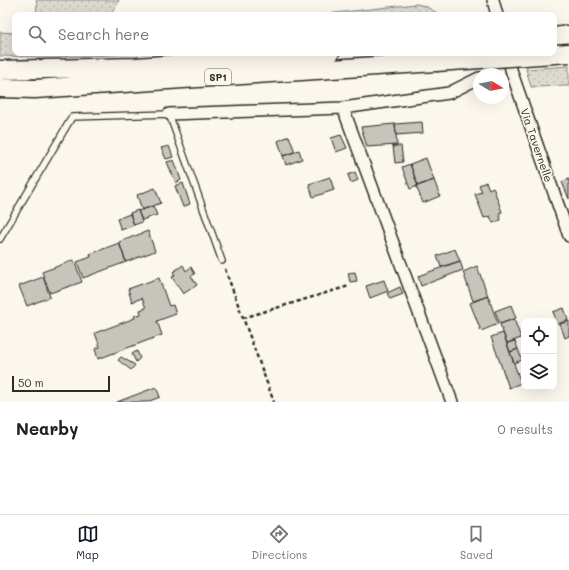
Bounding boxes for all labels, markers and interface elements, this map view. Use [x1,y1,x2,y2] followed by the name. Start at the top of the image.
[12,12,557,56] search box
[26,23,48,45] icon: search
[58,24,149,44] text: Search here
[473,68,509,104] north arrow
[205,69,231,85] road number: SP1
[517,106,557,184] street label: Via Tavernelle
[521,318,557,390] map controls
[521,318,557,354] button: locate
[521,354,557,390] button: layers
[12,374,110,393] scale bar
[18,375,44,390] text: 50 m
[16,417,78,439] text: Nearby
[498,420,553,437] text: 0 results
[76,523,99,562] tab: Map
[251,523,307,562] tab: Directions
[460,523,493,562] tab: Saved

